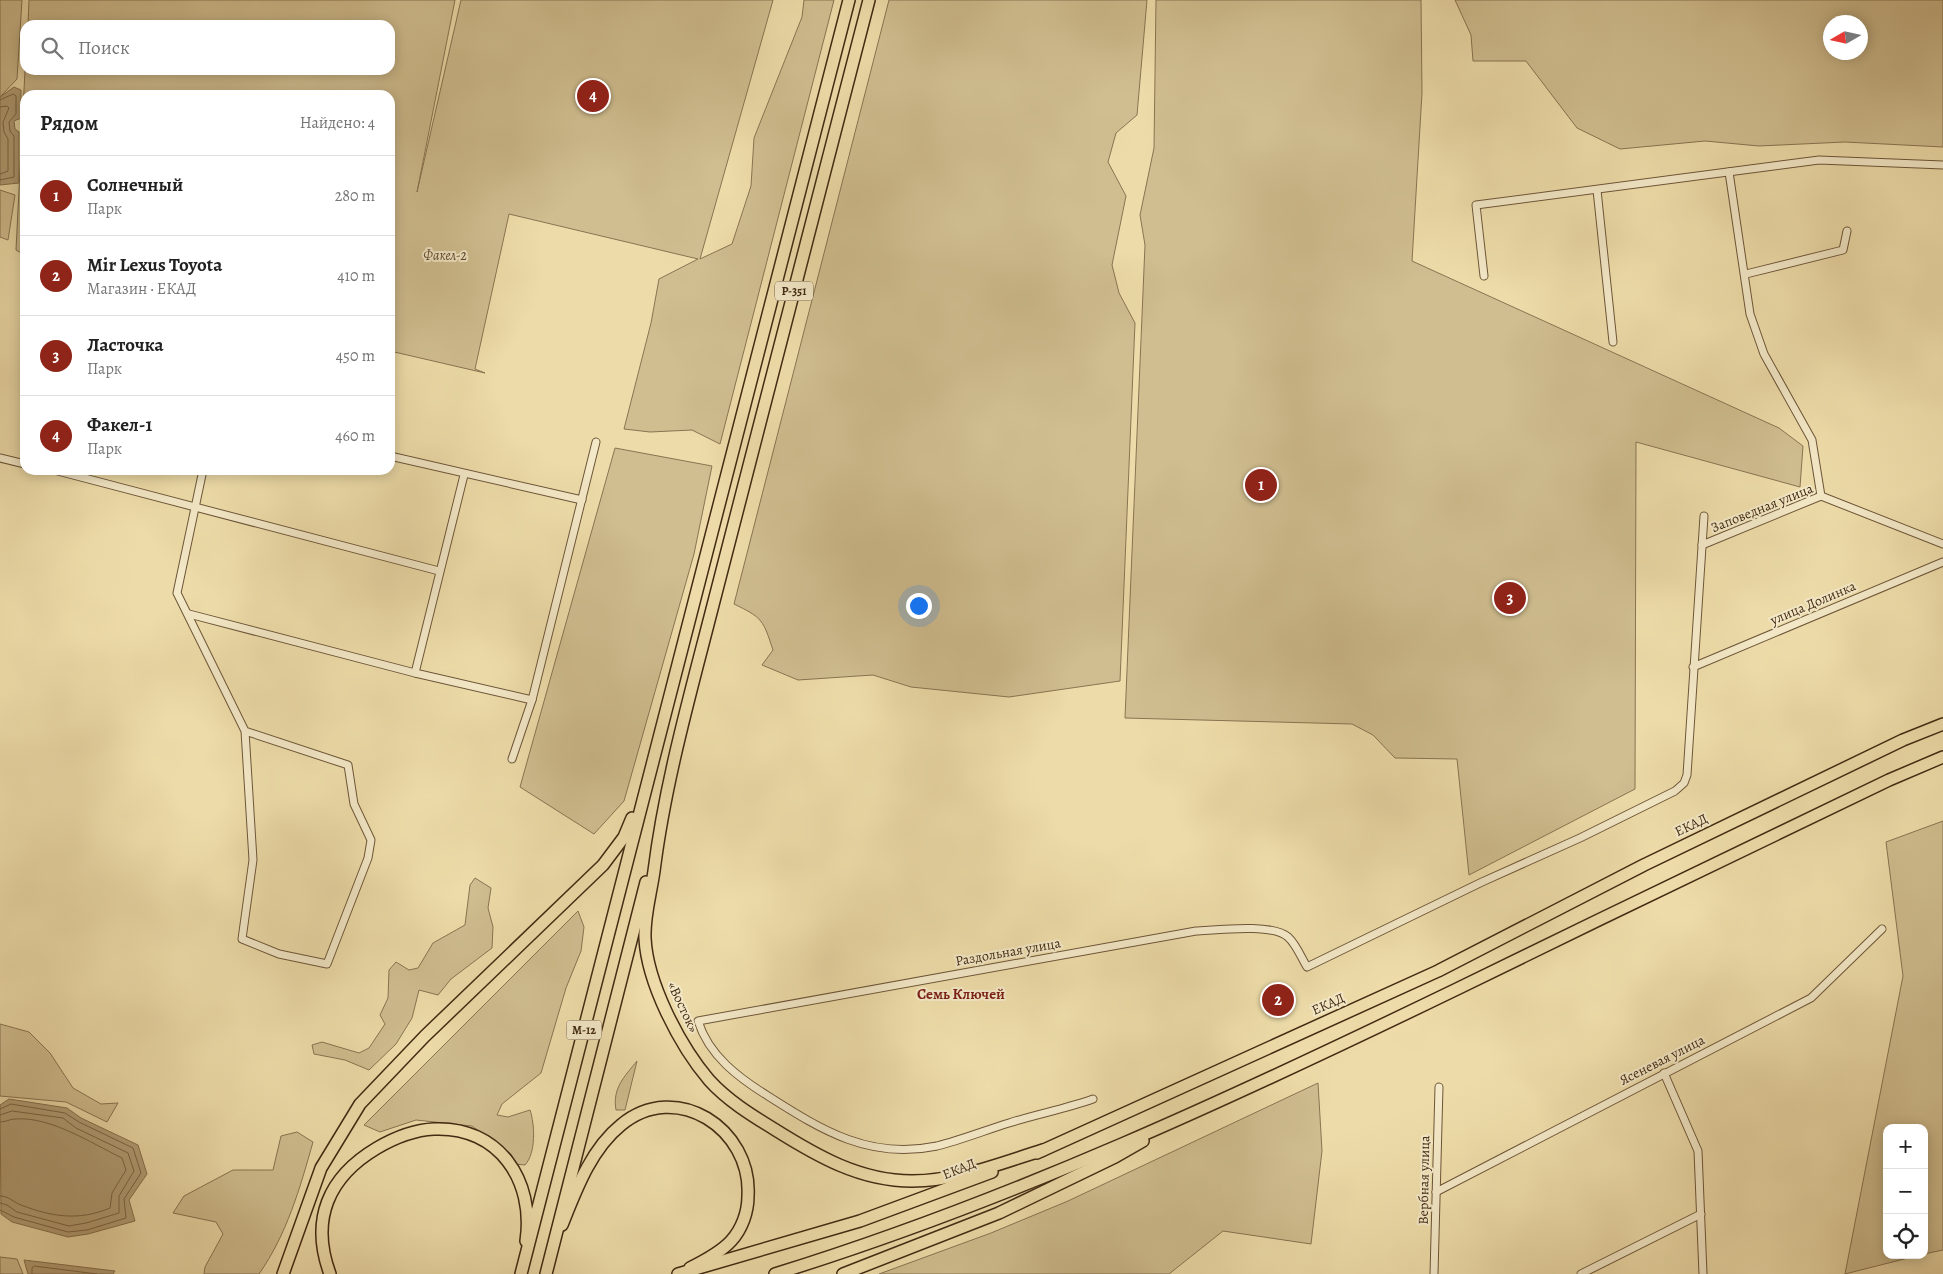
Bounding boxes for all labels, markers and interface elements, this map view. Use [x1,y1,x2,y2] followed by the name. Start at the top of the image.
[1823,15,1868,60] north arrow
[20,20,395,75] search box
[38,34,66,62] icon: search
[78,35,130,61] text: Поиск
[577,77,609,115] pin: 4
[40,109,98,137] text: Рядом
[300,112,375,134] text: Найдено: 4
[87,172,183,198] text: Солнечный
[53,185,59,207] text: 1
[335,185,375,207] text: 280 m
[87,198,122,220] text: Парк
[423,246,467,265] park label: Факел-2
[87,252,222,278] text: Mir Lexus Toyota
[52,265,60,287] text: 2
[337,265,375,287] text: 410 m
[87,278,196,300] text: Магазин · ЕКАД
[775,282,813,300] road number: Р-351
[87,332,163,358] text: Ласточка
[53,345,59,367] text: 3
[336,345,375,367] text: 450 m
[87,358,122,380] text: Парк
[87,412,152,438] text: Факел-1
[52,425,60,447] text: 4
[335,425,375,447] text: 460 m
[87,438,122,460] text: Парк
[1245,466,1277,504] pin: 1
[1708,479,1816,537] street label: Заповедная улица
[1766,576,1859,630] street label: улица Долинка
[1494,579,1526,617] pin: 3
[906,593,932,619] your location
[1671,809,1711,841] street label: ЕКАД
[954,933,1063,971] street label: Раздольная улица
[663,979,703,1035] street label: «Восток»
[1262,981,1294,1019] pin: 2
[917,984,1005,1004] district label: Семь Ключей
[1308,988,1348,1020] street label: ЕКАД
[566,1020,602,1040] road number: М-12
[1616,1030,1708,1090] street label: Ясеневая улица
[1883,1124,1928,1259] map controls
[1883,1124,1928,1169] button: +
[1414,1135,1434,1225] street label: Вербная улица
[939,1154,979,1184] street label: ЕКАД
[1883,1169,1928,1214] button: −
[1883,1214,1928,1259] button: locate

